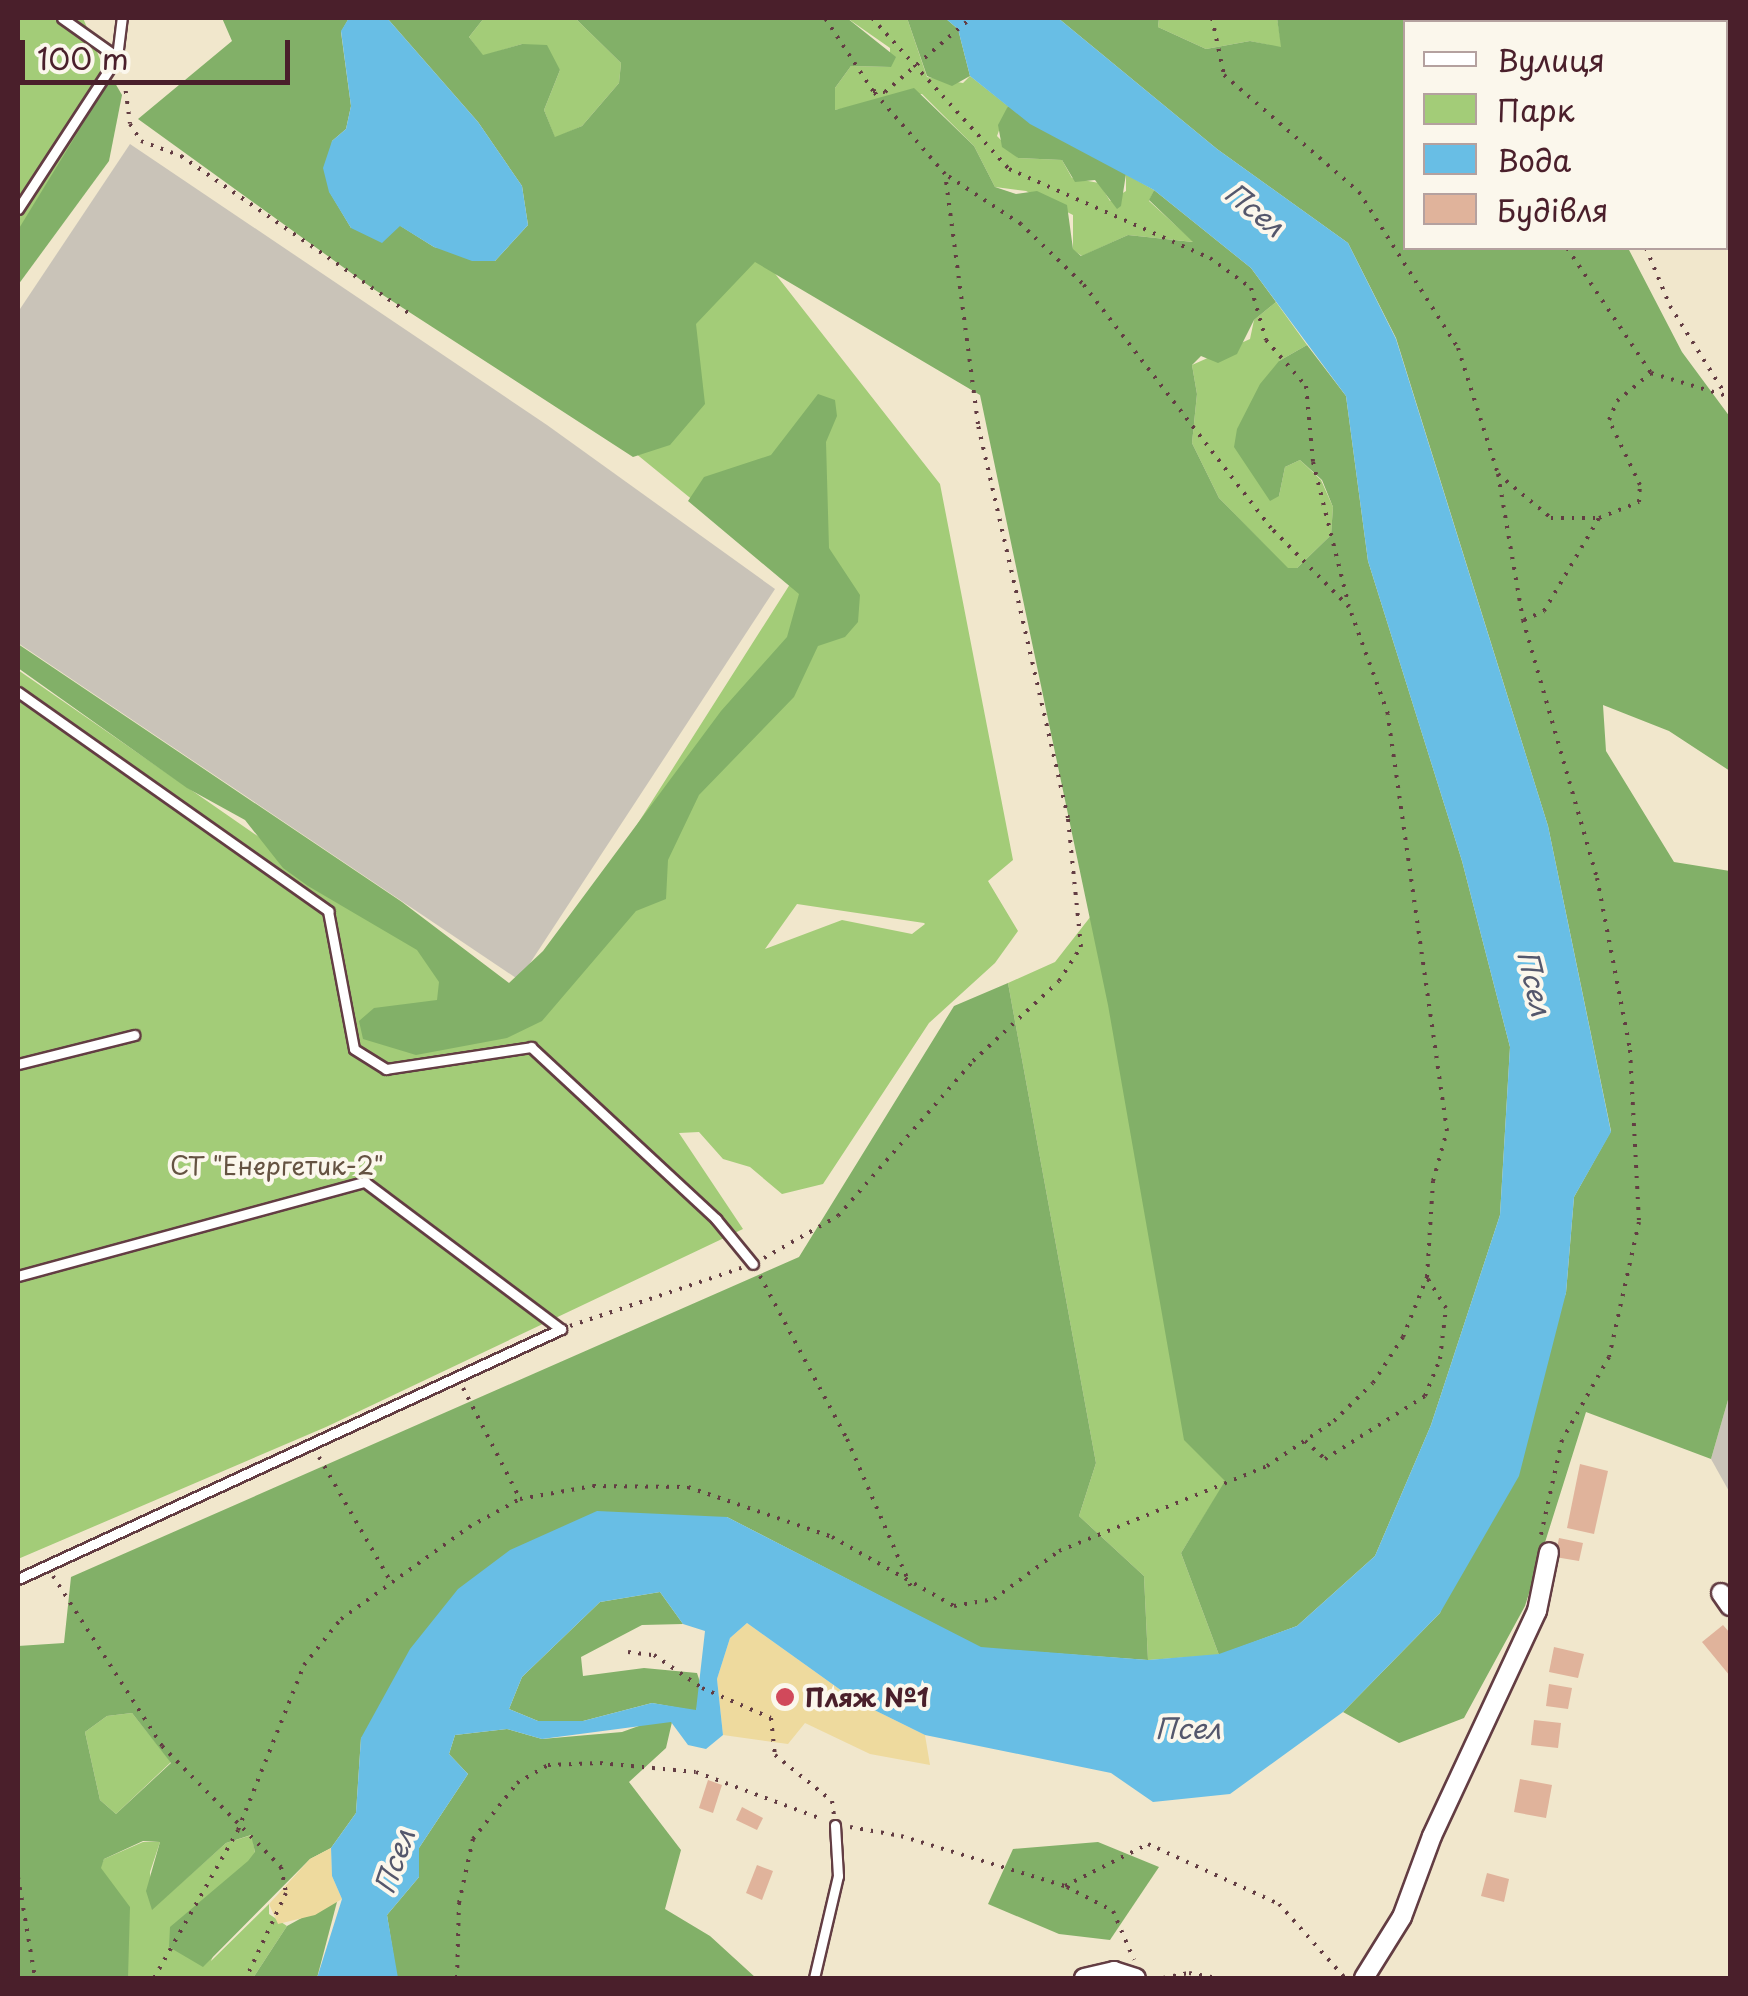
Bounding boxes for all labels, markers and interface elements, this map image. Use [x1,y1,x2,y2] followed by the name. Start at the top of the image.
[25,20,295,82] scale bar
[1403,20,1728,250] legend
[37,35,129,80] text: 100 m
[1497,37,1605,82] text: Вулиця
[1497,87,1574,132] text: Парк
[1497,137,1571,182] text: Вода
[1219,175,1291,243] water label: Псел
[1497,187,1609,232] text: Будівля
[1511,947,1559,1019] water label: Псел
[170,1150,384,1180] park label: СТ "Енергетик-2"
[805,1682,929,1712] place label: Пляж №1
[774,1686,796,1708] marker: Пляж №1
[1155,1711,1221,1745] water label: Псел
[367,1824,421,1898] water label: Псел

